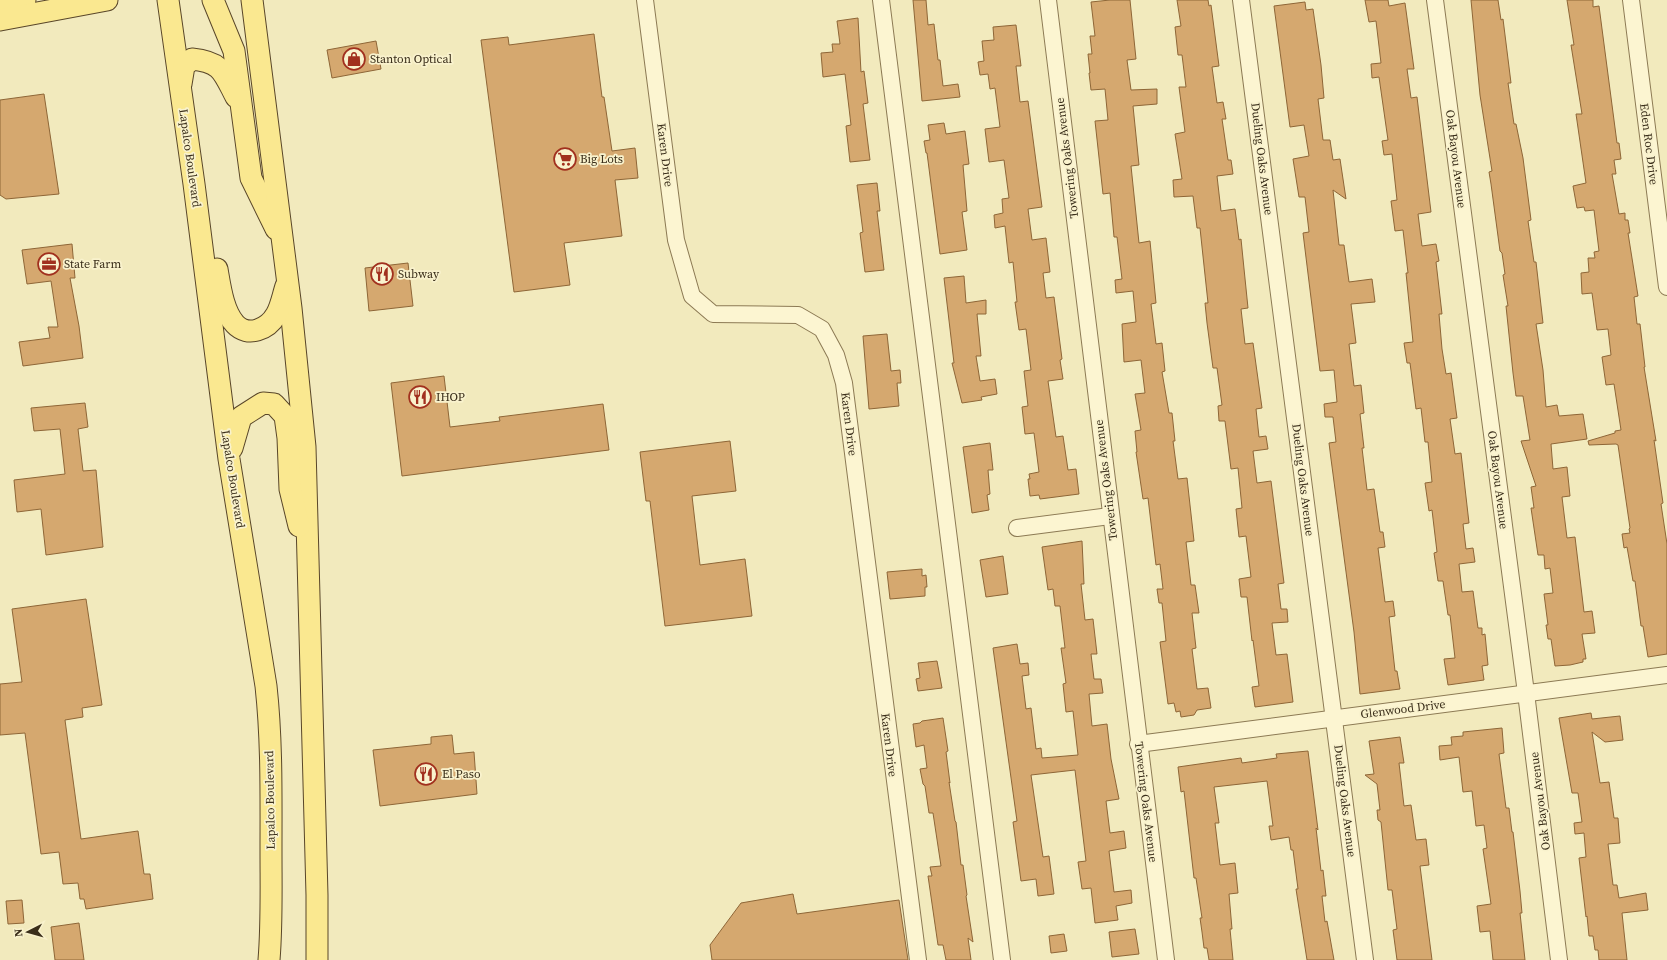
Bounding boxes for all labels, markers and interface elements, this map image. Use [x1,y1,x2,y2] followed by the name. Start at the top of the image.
[341,46,367,72] shop icon: Stanton Optical
[370,51,453,67] place label: Stanton Optical
[1052,97,1082,219] street label: Towering Oaks Avenue
[1247,102,1277,216] street label: Dueling Oaks Avenue
[1636,102,1662,186] street label: Eden Roc Drive
[175,108,205,208] street label: Lapalco Boulevard
[1442,109,1470,209] street label: Oak Bayou Avenue
[653,122,677,188] street label: Karen Drive
[552,146,578,172] supermarket icon: Big Lots
[580,151,623,167] place label: Big Lots
[36,251,62,277] office icon: State Farm
[64,256,121,272] place label: State Farm
[369,261,395,287] restaurant icon: Subway
[398,266,440,282] place label: Subway
[407,384,433,410] restaurant icon: IHOP
[436,389,465,405] place label: IHOP
[837,391,861,457] street label: Karen Drive
[1091,419,1121,541] street label: Towering Oaks Avenue
[1288,423,1318,537] street label: Dueling Oaks Avenue
[217,429,249,529] street label: Lapalco Boulevard
[1484,430,1512,530] street label: Oak Bayou Avenue
[1360,696,1446,722] street label: Glenwood Drive
[877,712,901,778] street label: Karen Drive
[1131,741,1161,863] street label: Towering Oaks Avenue
[1330,744,1360,858] street label: Dueling Oaks Avenue
[261,750,279,850] street label: Lapalco Boulevard
[1526,751,1554,851] street label: Oak Bayou Avenue
[413,761,439,787] restaurant icon: El Paso
[442,766,481,782] place label: El Paso
[8,912,48,952] north arrow
[11,928,26,938] text: N

